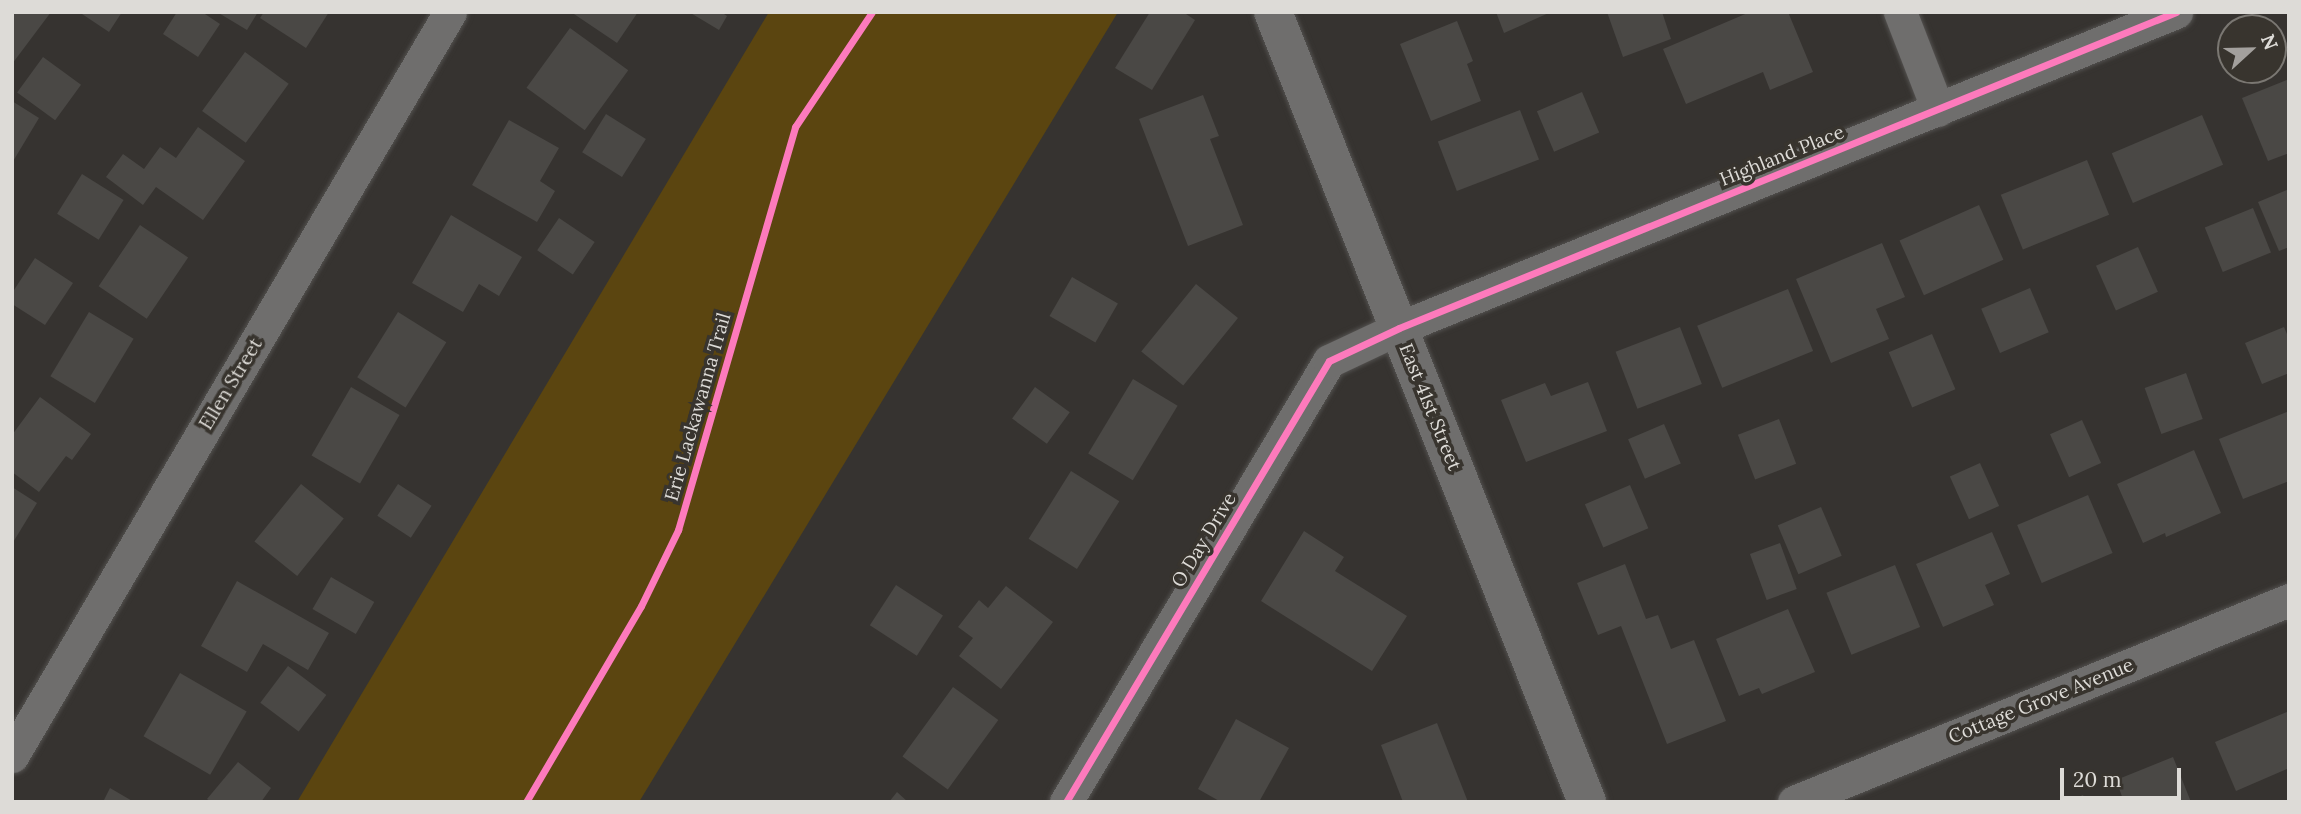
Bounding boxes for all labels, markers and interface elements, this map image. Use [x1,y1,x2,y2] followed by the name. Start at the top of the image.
[2217,14,2287,84] north arrow
[2256,31,2283,53] text: N
[1717,121,1847,191] street label: Highland Place
[660,310,736,504] street label: Erie Lackawanna Trail
[195,334,267,434] street label: Ellen Street
[1394,340,1466,474] street label: East 41st Street
[1167,489,1241,591] street label: O Day Drive
[1945,653,2137,749] street label: Cottage Grove Avenue
[2063,754,2184,798] scale bar
[2073,766,2122,793] text: 20 m

